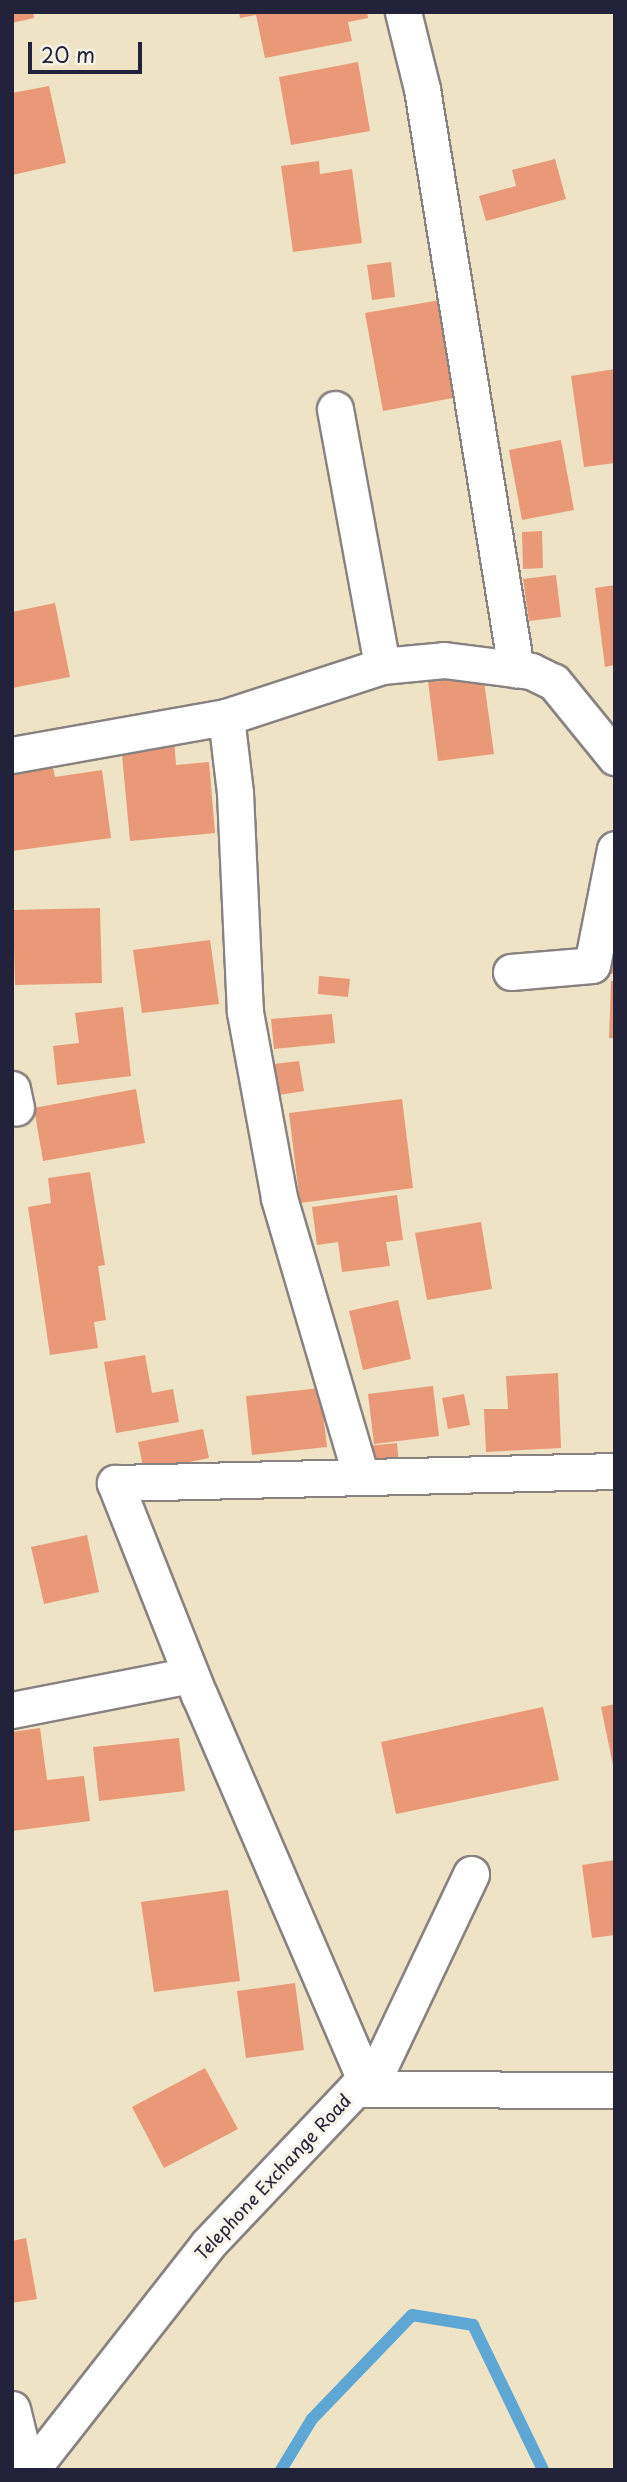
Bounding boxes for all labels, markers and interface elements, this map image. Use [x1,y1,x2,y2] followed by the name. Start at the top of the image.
[32,28,145,72] scale bar
[41,38,95,70] text: 20 m
[190,2089,356,2265] street label: Telephone Exchange Road

